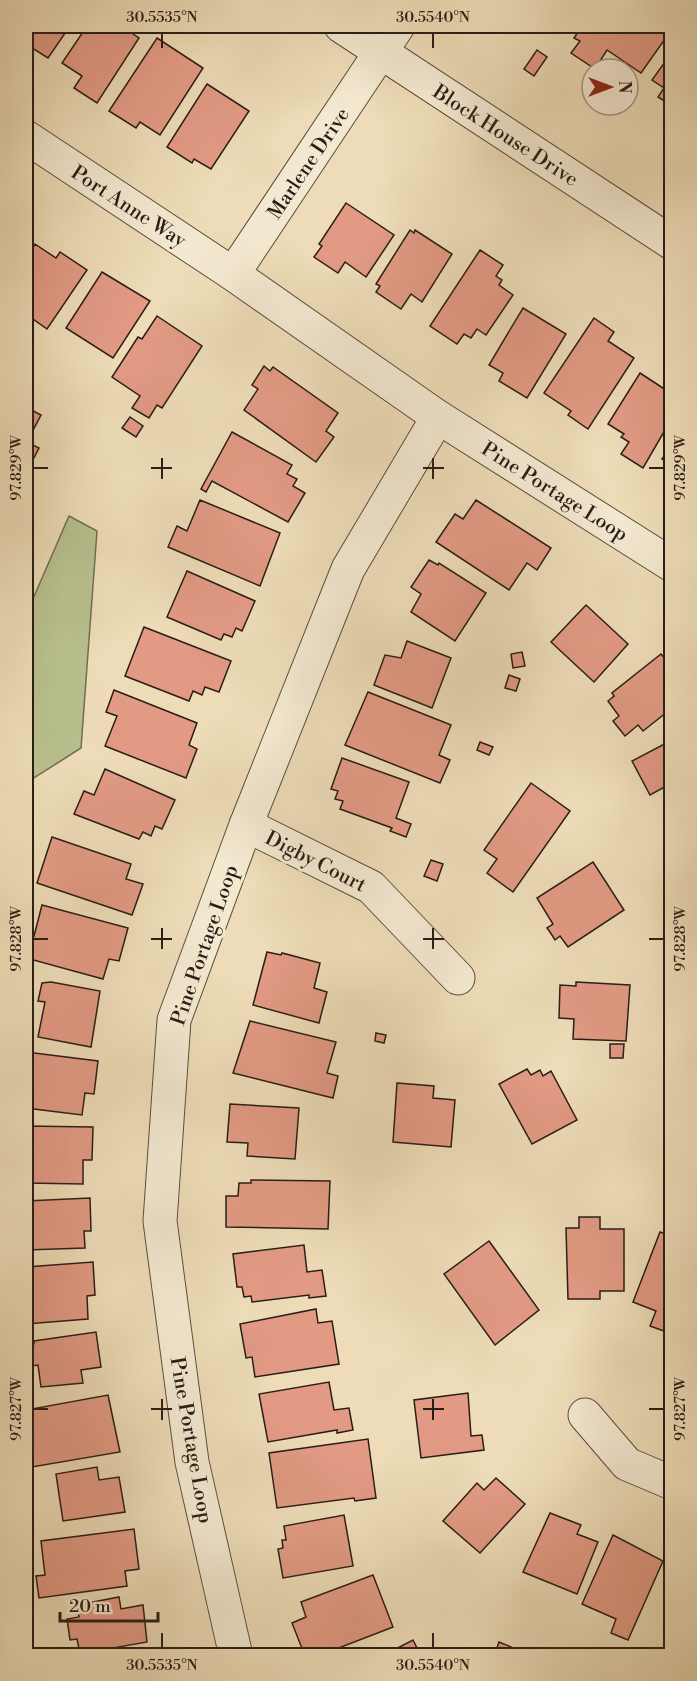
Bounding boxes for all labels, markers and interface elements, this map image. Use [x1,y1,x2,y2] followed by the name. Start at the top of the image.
[126,8,198,27] text: 30.5535°N
[396,8,470,27] text: 30.5540°N
[580,57,640,117] north arrow
[427,79,583,193] street label: Block House Drive
[614,81,634,94] text: N
[263,103,356,224] street label: Marlene Drive
[66,161,191,254] street label: Port Anne Way
[7,435,26,501] text: 97.829°W
[671,435,690,501] text: 97.829°W
[476,437,632,547] street label: Pine Portage Loop
[261,826,370,898] street label: Digby Court
[166,862,245,1029] street label: Pine Portage Loop
[7,906,26,972] text: 97.828°W
[671,906,690,972] text: 97.828°W
[164,1355,217,1525] street label: Pine Portage Loop
[7,1377,26,1441] text: 97.827°W
[671,1377,690,1441] text: 97.827°W
[60,1585,158,1623] scale bar
[69,1595,111,1618] text: 20 m
[126,1656,198,1675] text: 30.5535°N
[396,1656,470,1675] text: 30.5540°N

